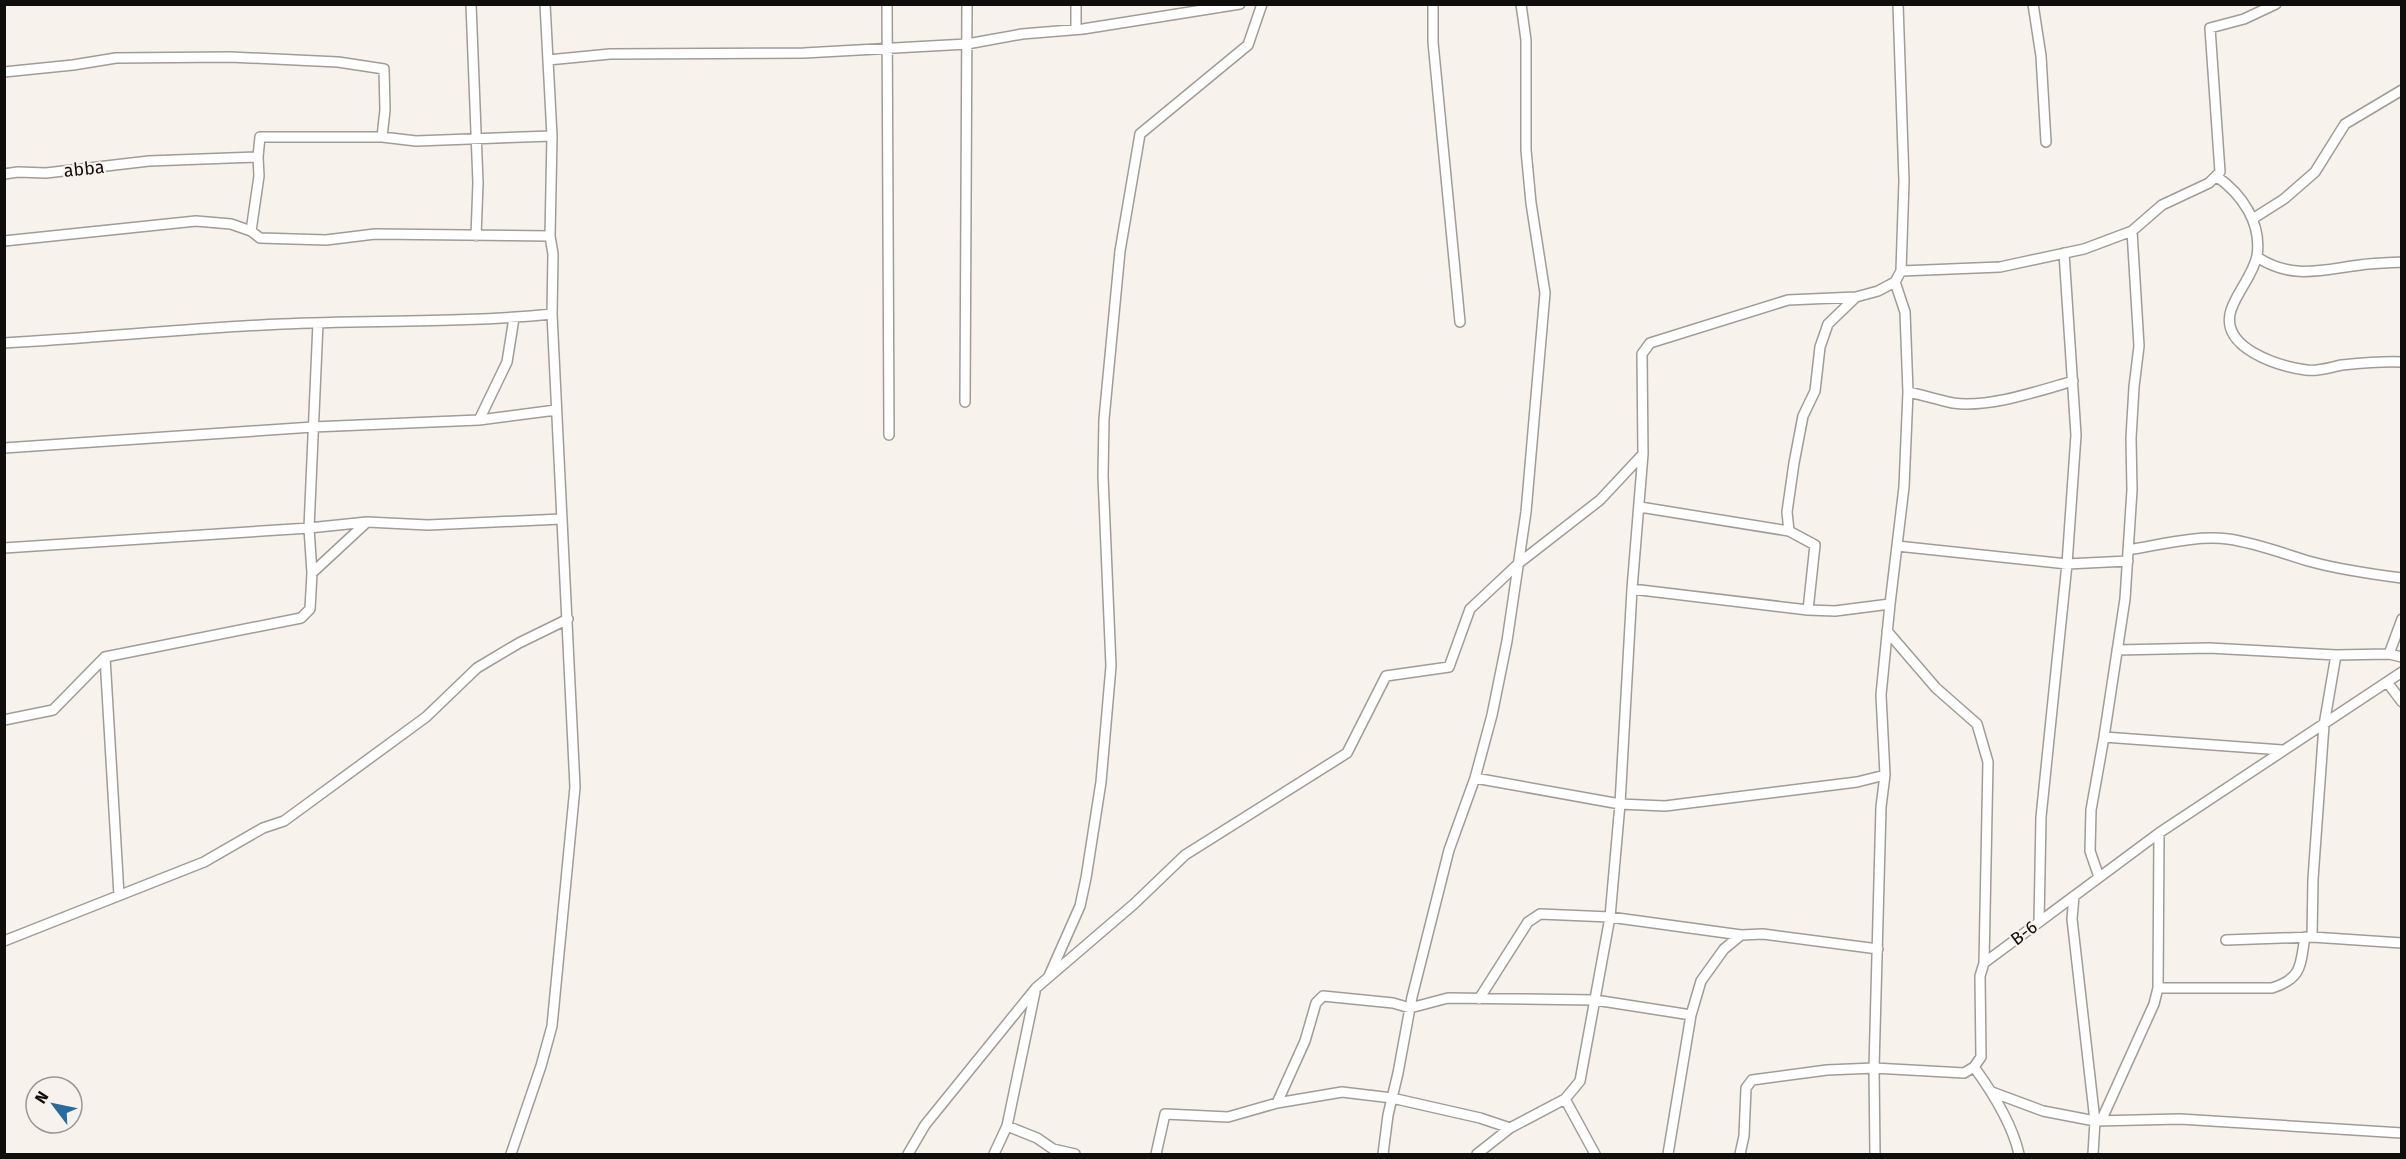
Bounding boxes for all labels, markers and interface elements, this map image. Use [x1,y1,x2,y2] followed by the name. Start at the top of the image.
[63,156,105,182] street label: abba
[2006,916,2042,950] street label: B-6
[24,1075,84,1135] north arrow
[31,1088,53,1107] text: N

